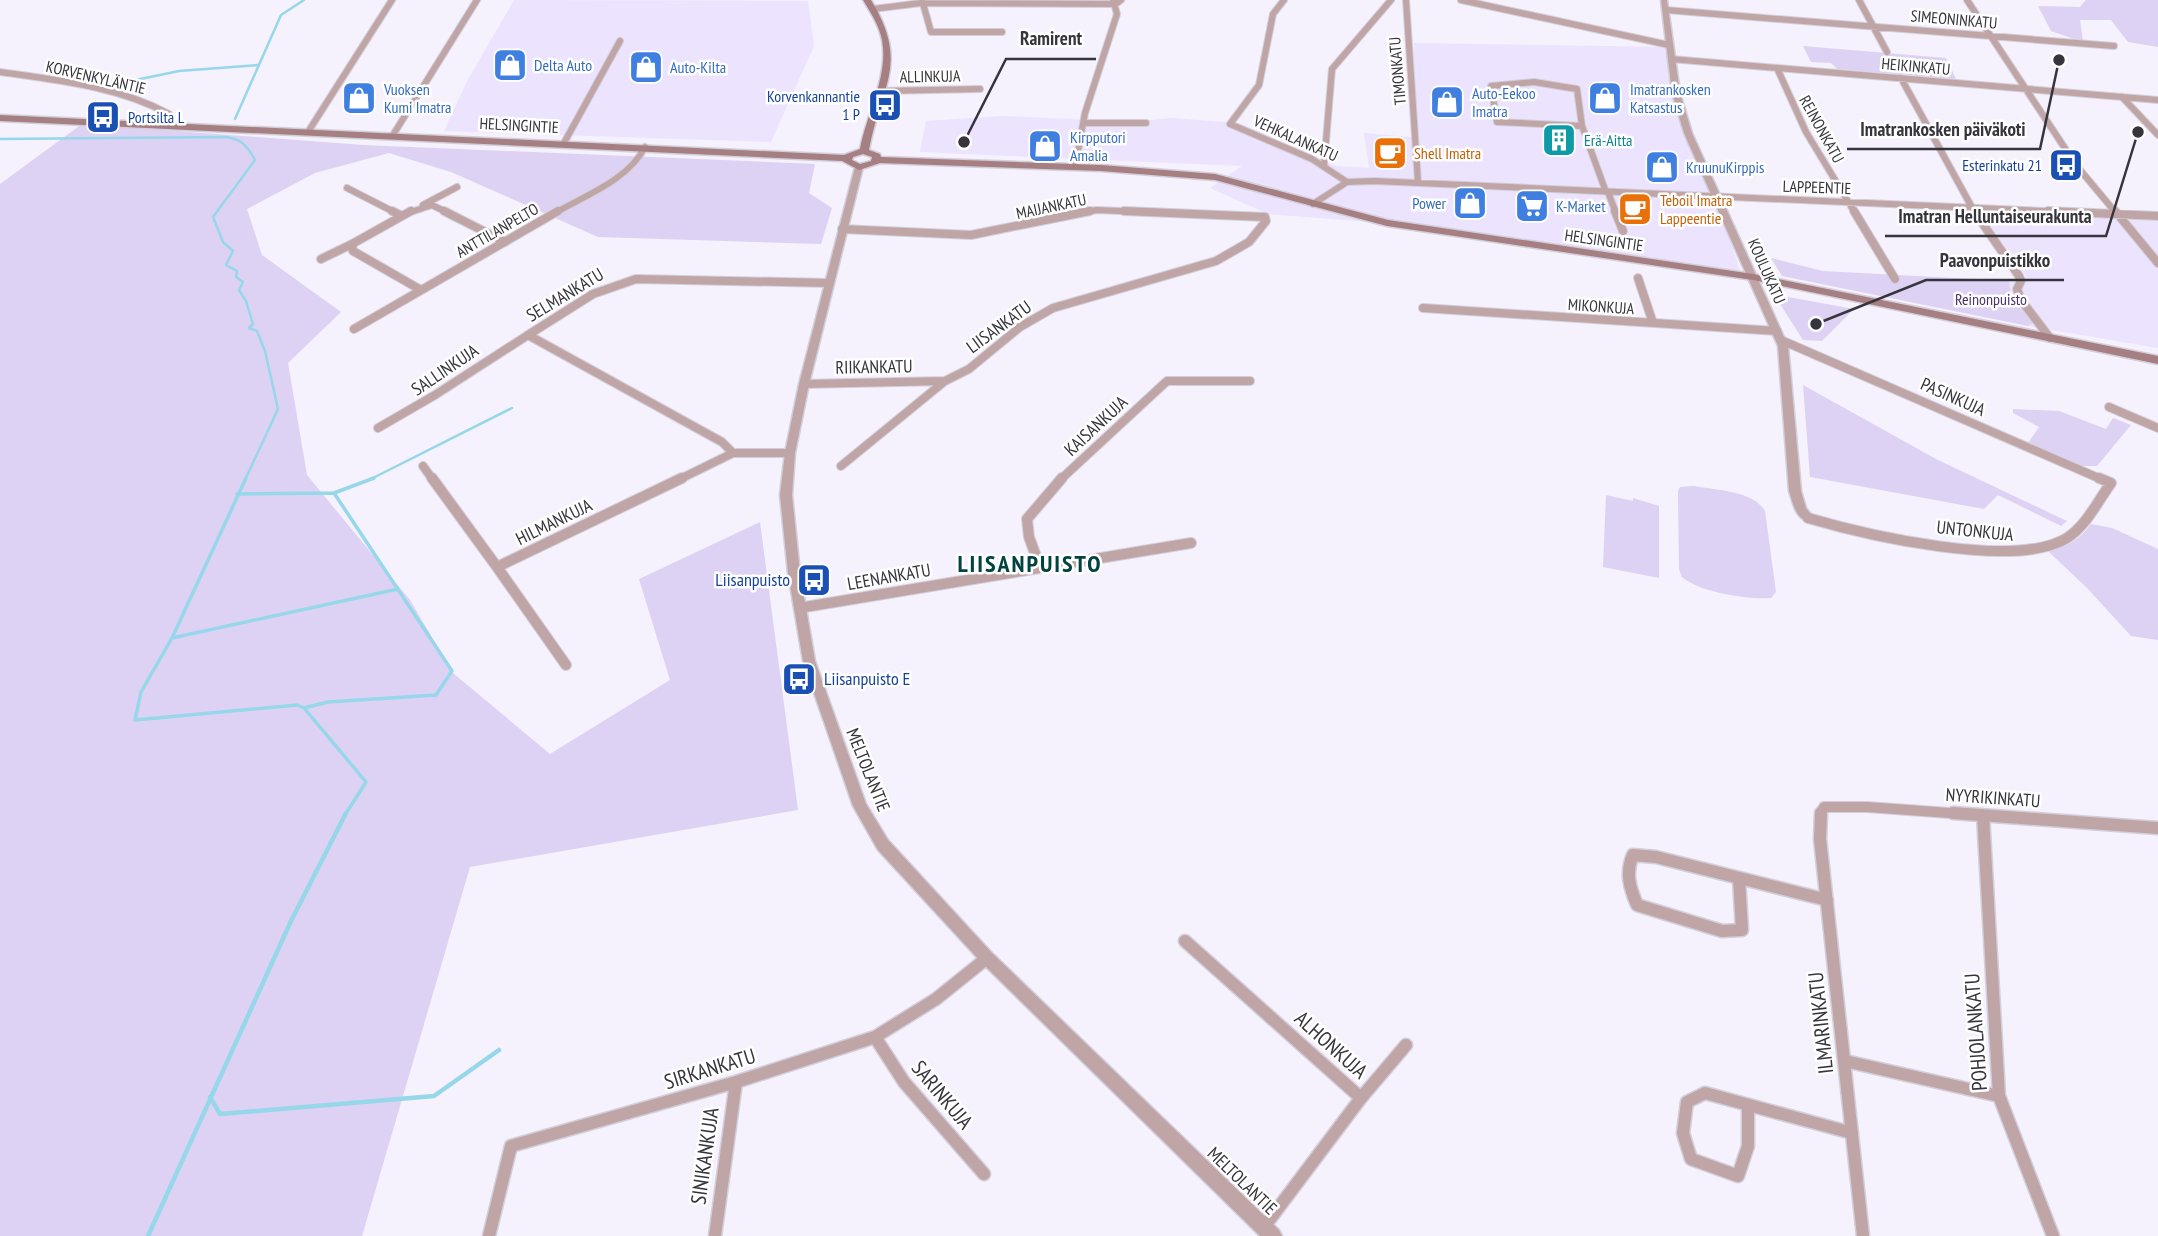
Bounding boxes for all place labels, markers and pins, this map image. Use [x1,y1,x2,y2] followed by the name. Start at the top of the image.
[1006,19,1096,59] callout: Ramirent
[491,46,529,84] shop icon: Delta Auto
[627,48,665,86] shop icon: Auto-Kilta
[534,55,592,75] place label: Delta Auto
[670,57,726,77] place label: Auto-Kilta
[340,79,378,117] shop icon: Vuoksen Kumi Imatra
[383,79,452,117] place label: Vuoksen Kumi Imatra
[1586,79,1624,117] shop icon: Imatrankosken Katsastus
[1630,79,1711,117] place label: Imatrankosken Katsastus
[1428,83,1466,121] shop icon: Auto-Eekoo Imatra
[1472,83,1536,121] place label: Auto-Eekoo Imatra
[767,86,860,124] place label: Korvenkannantie 1 P
[866,86,904,124] bus stop icon: Korvenkannantie 1 P
[84,98,122,136] bus stop icon: Portsilta L
[128,107,185,127] place label: Portsilta L
[1847,109,2040,149] callout: Imatrankosken päiväkoti
[1540,121,1578,159] building icon: Erä-Aitta
[1026,127,1064,165] shop icon: Kirpputori Amalia
[1070,127,1126,165] place label: Kirpputori Amalia
[1584,130,1632,150] place label: Erä-Aitta
[1371,134,1409,172] cafe icon: Shell Imatra
[1414,143,1481,163] place label: Shell Imatra
[2047,146,2085,184] bus stop icon: Esterinkatu 21
[1643,148,1681,186] shop icon: KruunuKirppis
[1962,155,2042,175] place label: Esterinkatu 21
[1686,157,1764,177] place label: KruunuKirppis
[1451,184,1489,222] shop icon: Power
[1513,187,1551,225] supermarket icon: K-Market
[1616,190,1654,228] cafe icon: Teboil Imatra Lappeentie
[1660,190,1732,228] place label: Teboil Imatra Lappeentie
[1412,193,1447,213] place label: Power
[1556,196,1606,216] place label: K-Market
[1885,196,2106,236] callout: Imatran Helluntaiseurakunta
[1926,240,2064,280] callout: Paavonpuistikko
[795,561,833,599] bus stop icon: Liisanpuisto
[715,568,790,591] place label: Liisanpuisto
[780,660,818,698] bus stop icon: Liisanpuisto E
[824,667,910,690] place label: Liisanpuisto E

